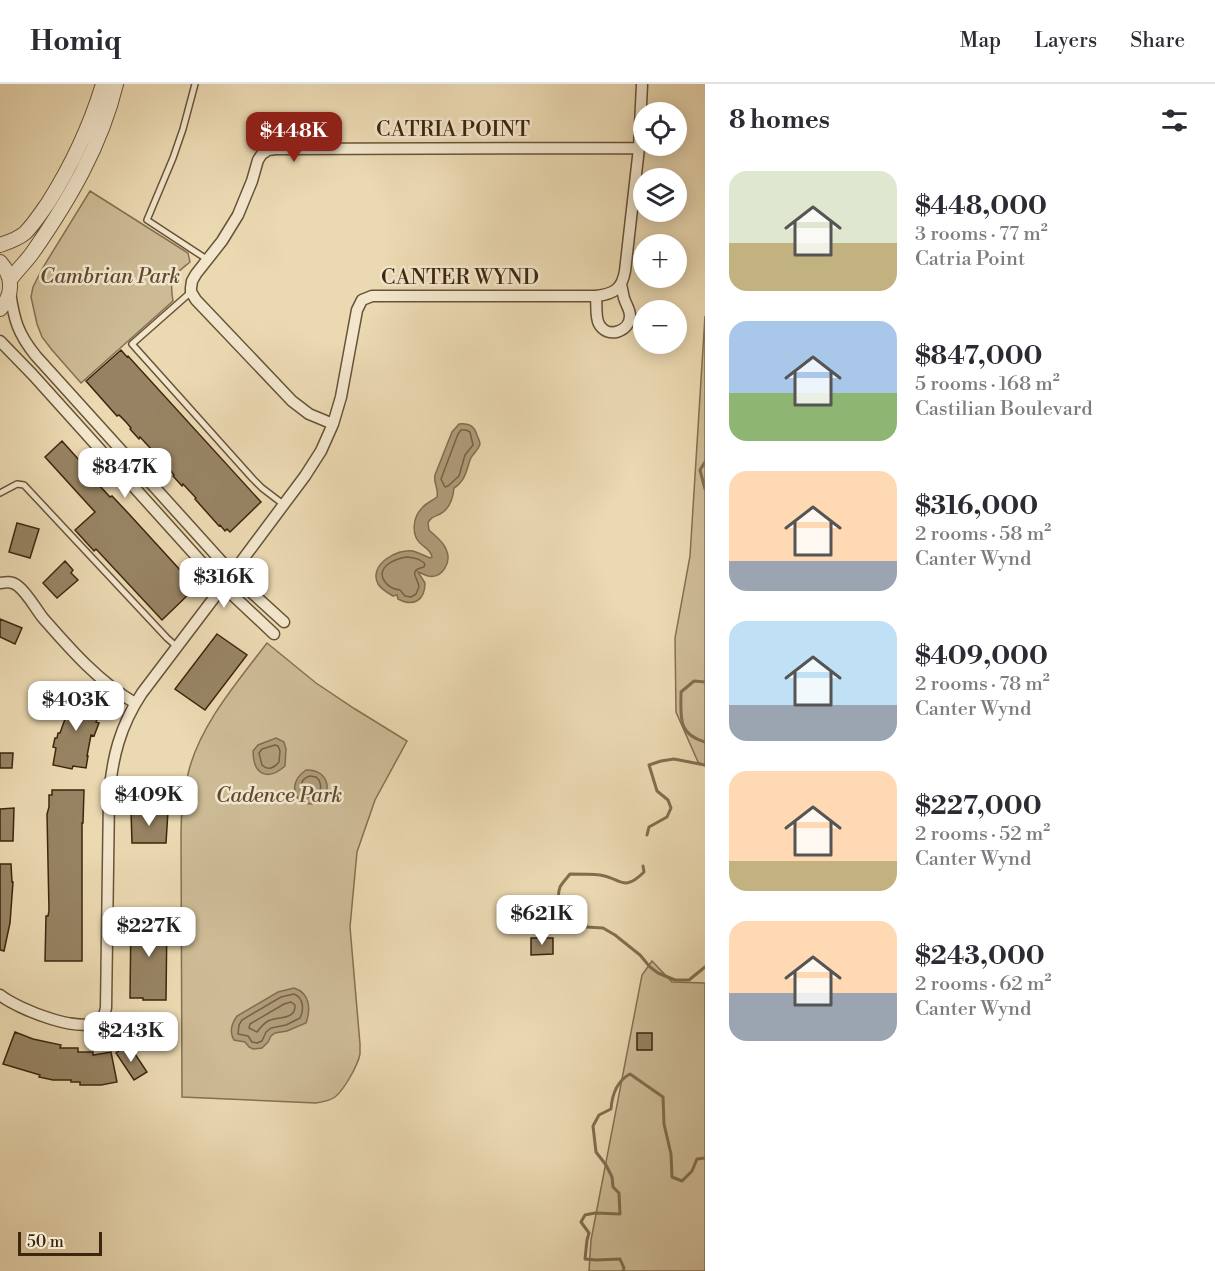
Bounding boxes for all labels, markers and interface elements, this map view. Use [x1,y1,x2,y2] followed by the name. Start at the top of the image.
[30,24,121,59] text: Homiq
[960,28,1001,54] text: Map
[1034,28,1097,54] text: Layers
[1130,28,1185,54] text: Share
[633,102,687,354] map controls
[633,102,687,156] button: locate
[729,104,830,136] text: 8 homes
[1158,104,1191,137] icon: filters
[252,112,336,163] pin: $448K
[376,117,530,143] street label: CATRIA POINT
[260,119,328,144] text: $448K
[633,168,687,222] button: layers
[915,190,1047,222] text: $448,000
[777,195,849,267] icon: home
[915,222,1048,247] text: 3 rooms · 77 m²
[633,234,687,288] button: +
[915,247,1025,272] text: Catria Point
[40,264,180,290] park label: Cambrian Park
[381,265,539,291] street label: CANTER WYND
[633,300,687,354] button: −
[915,340,1043,372] text: $847,000
[777,345,849,417] icon: home
[915,372,1060,397] text: 5 rooms · 168 m²
[915,397,1093,422] text: Castilian Boulevard
[83,448,167,499] pin: $847K
[92,455,158,480] text: $847K
[915,490,1038,522] text: $316,000
[777,495,849,567] icon: home
[915,522,1051,547] text: 2 rooms · 58 m²
[915,547,1031,572] text: Canter Wynd
[182,558,266,609] pin: $316K
[193,565,255,590] text: $316K
[915,640,1048,672] text: $409,000
[777,645,849,717] icon: home
[915,672,1050,697] text: 2 rooms · 78 m²
[34,681,118,732] pin: $403K
[42,688,110,713] text: $403K
[915,697,1031,722] text: Canter Wynd
[107,776,191,827] pin: $409K
[115,783,183,808] text: $409K
[216,783,342,809] park label: Cadence Park
[915,790,1042,822] text: $227,000
[777,795,849,867] icon: home
[915,822,1050,847] text: 2 rooms · 52 m²
[915,847,1031,872] text: Canter Wynd
[500,895,584,946] pin: $621K
[510,902,574,927] text: $621K
[107,907,191,958] pin: $227K
[117,914,181,939] text: $227K
[915,940,1045,972] text: $243,000
[777,945,849,1017] icon: home
[915,972,1051,997] text: 2 rooms · 62 m²
[915,997,1031,1022] text: Canter Wynd
[89,1012,173,1063] pin: $243K
[98,1019,164,1044] text: $243K
[18,1229,102,1256] scale bar
[27,1232,64,1252] text: 50 m

